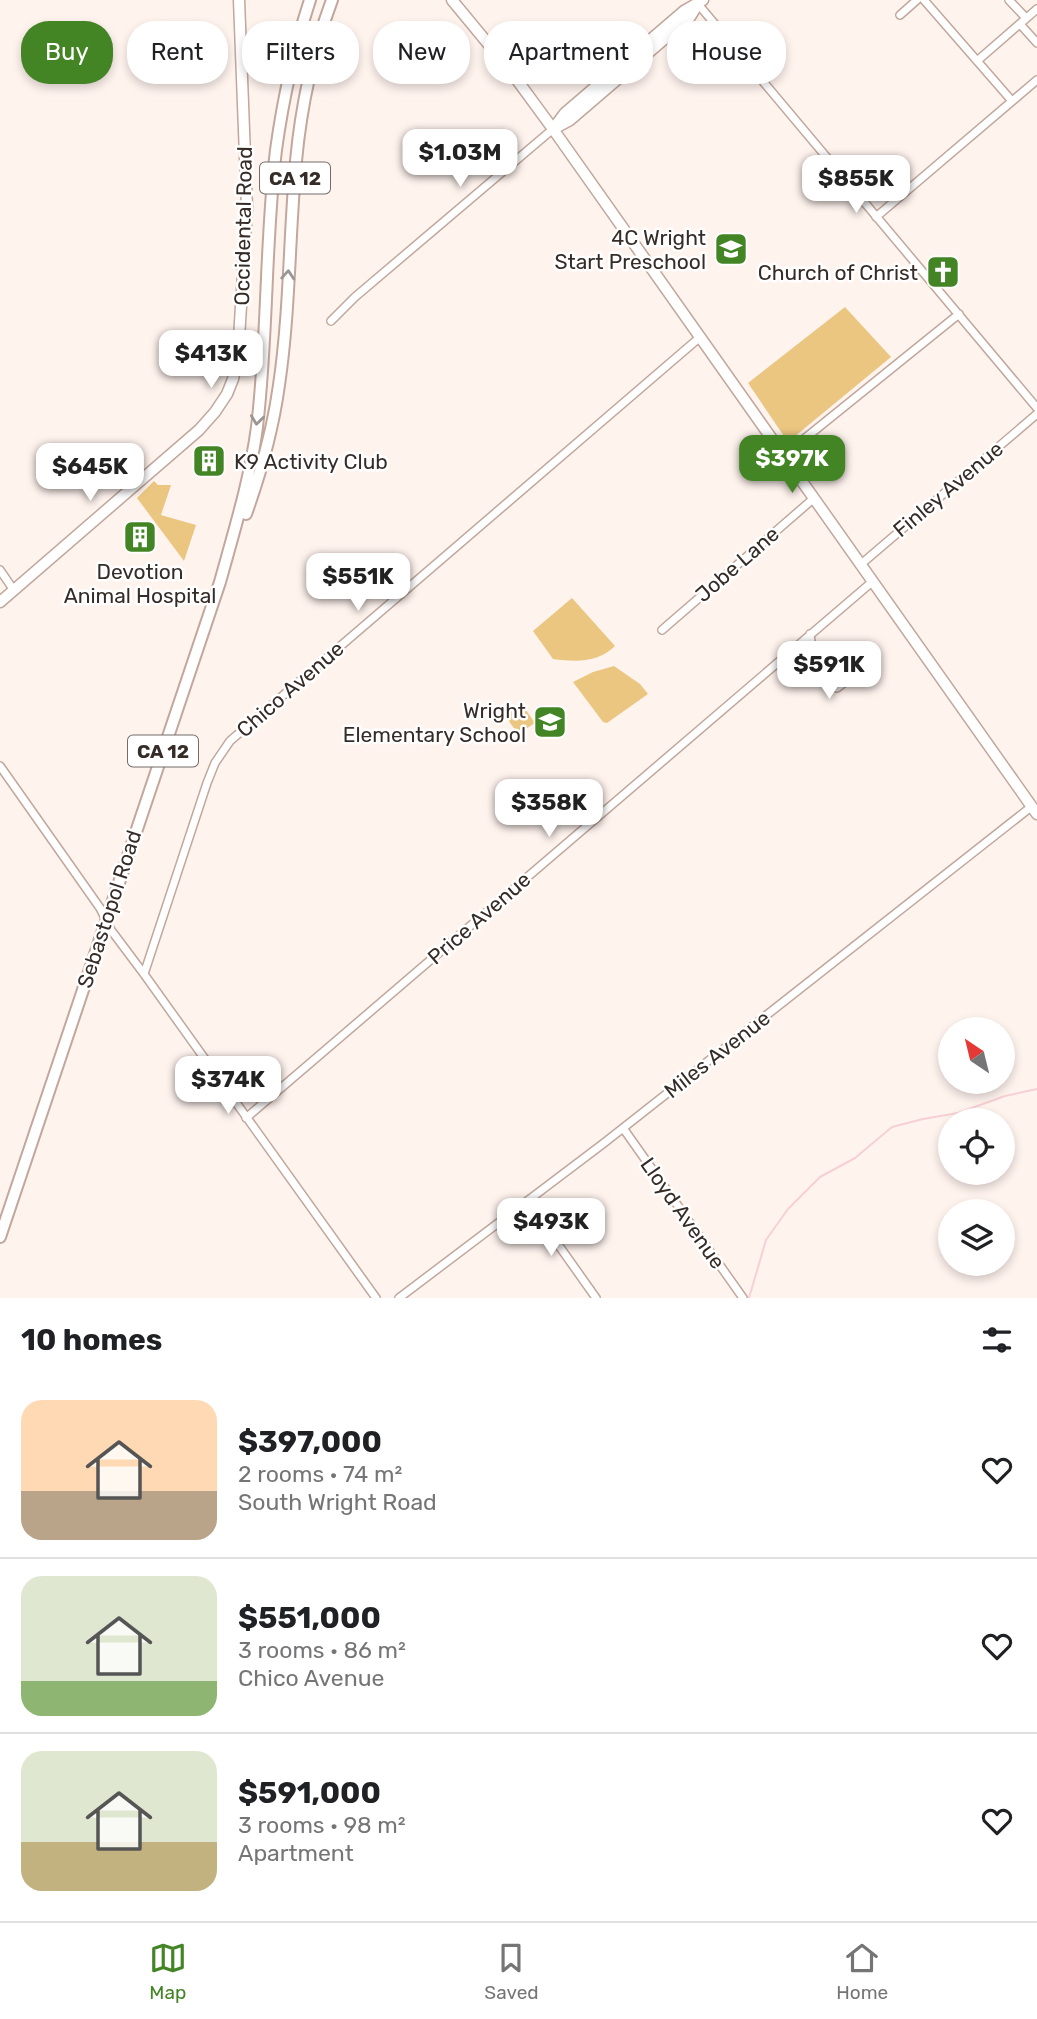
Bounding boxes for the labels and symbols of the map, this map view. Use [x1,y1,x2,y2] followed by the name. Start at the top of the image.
[403,130,517,189] pin: $1.03M
[229,146,257,306] street label: Occidental Road
[807,156,905,215] pin: $855K
[260,162,330,194] road number: CA 12
[554,225,706,274] place label: 4C Wright Start Preschool
[712,230,750,268] school or university icon: 4C Wright Start Preschool
[924,253,962,291] church icon: Church of Christ
[758,260,918,285] place label: Church of Christ
[280,269,295,280] one-way arrow
[162,330,260,390] pin: $413K
[250,414,265,426] one-way arrow
[743,435,841,495] pin: $397K
[888,436,1008,542] street label: Finley Avenue
[190,442,228,480] building icon: K9 Activity Club
[41,444,139,503] pin: $645K
[234,449,388,474] place label: K9 Activity Club
[121,518,159,556] building icon: Devotion Animal Hospital
[690,521,784,607] street label: Jobe Lane
[309,554,407,613] pin: $551K
[64,559,216,608] place label: Devotion Animal Hospital
[231,636,349,742] street label: Chico Avenue
[780,642,878,701] pin: $591K
[343,698,526,747] place label: Wright Elementary School
[531,703,569,741] school or university icon: Wright Elementary School
[128,736,198,766] road number: CA 12
[500,780,598,839] pin: $358K
[72,827,146,991] street label: Sebastopol Road
[422,867,536,969] street label: Price Avenue
[659,1005,775,1103] street label: Miles Avenue
[938,1017,1015,1094] north arrow
[179,1056,277,1116] pin: $374K
[635,1152,731,1274] street label: Lloyd Avenue
[502,1198,600,1258] pin: $493K

